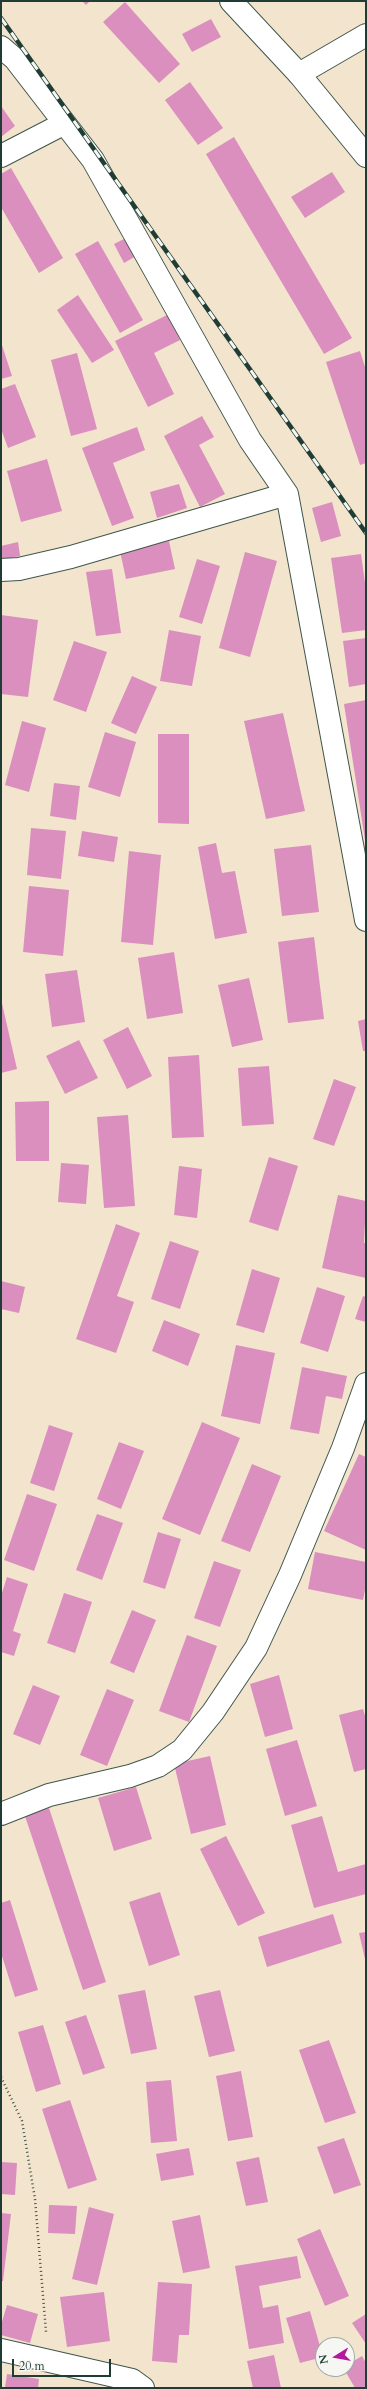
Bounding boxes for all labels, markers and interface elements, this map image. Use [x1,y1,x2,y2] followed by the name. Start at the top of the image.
[315,2337,355,2377] north arrow
[14,2351,113,2377] scale bar
[315,2353,332,2365] text: N
[19,2358,45,2374] text: 20 m

